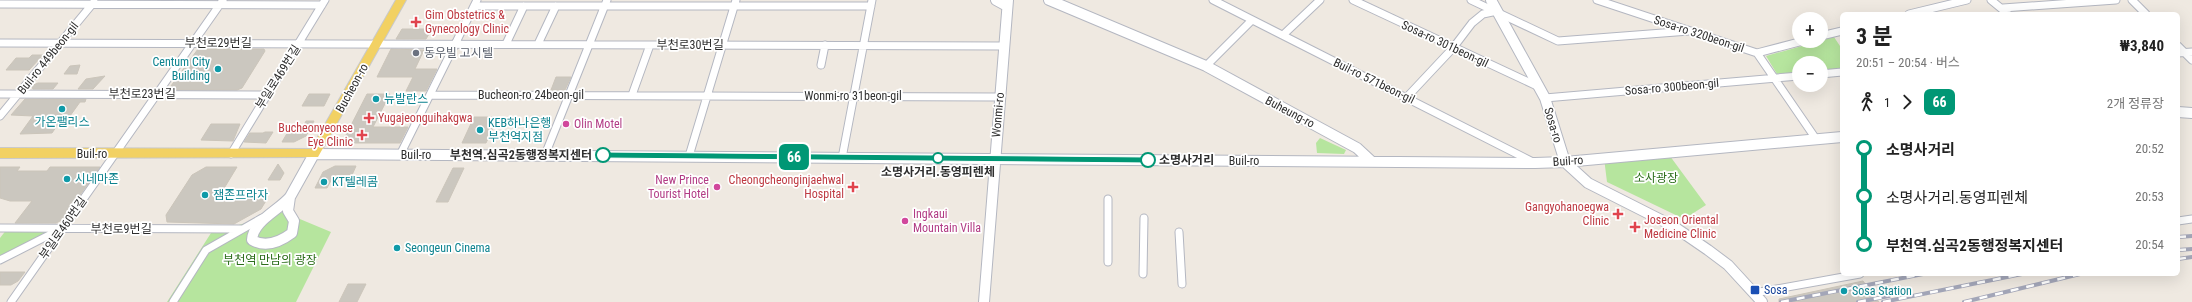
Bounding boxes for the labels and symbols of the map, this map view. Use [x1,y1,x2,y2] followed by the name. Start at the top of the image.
[425,8,509,36] place label: Gim Obstetrics & Gynecology Clinic
[1652,13,1746,55] street label: Sosa-ro 320beon-gil
[410,16,422,28] marker: Gim Obstetrics & Gynecology Clinic
[1399,18,1491,70] street label: Sosa-ro 301beon-gil
[15,19,81,97] street label: Buil-ro 449beon-gil
[184,36,252,50] street label: 부천로29번길
[656,38,724,52] street label: 부천로30번길
[253,42,303,112] street label: 부일로469번길
[424,46,493,60] place label: 동우빌 고시텔
[411,48,421,58] marker: 동우빌 고시텔
[153,55,210,83] place label: Centum City Building
[1331,55,1417,107] street label: Buil-ro 571beon-gil
[333,61,371,115] street label: Bucheon-ro
[213,64,223,74] marker: Centum City Building
[1624,76,1720,98] street label: Sosa-ro 300beon-gil
[108,87,176,101] street label: 부천로23번길
[478,88,584,102] street label: Bucheon-ro 24beon-gil
[804,89,902,103] street label: Wonmi-ro 31beon-gil
[384,92,428,106] place label: 뉴발란스
[989,92,1007,138] street label: Wonmi-ro
[1263,93,1317,131] street label: Buheung-ro
[371,94,381,104] marker: 뉴발란스
[57,104,67,114] marker: 가온팰리스
[1541,106,1565,144] street label: Sosa-ro
[378,111,473,125] place label: Yugajeonguihakgwa
[363,112,375,124] marker: Yugajeonguihakgwa
[34,115,90,129] place label: 가온팰리스
[488,116,551,144] place label: KEB하나은행 부천역지점
[574,117,622,131] place label: Olin Motel
[561,119,571,129] marker: Olin Motel
[278,121,353,149] place label: Bucheonyeonse Eye Clinic
[475,125,485,135] marker: KEB하나은행 부천역지점
[356,129,368,141] marker: Bucheonyeonse Eye Clinic
[776,144,812,170] line badge: 66
[77,147,107,161] street label: Buil-ro
[595,147,611,163] marker: 부천역.심곡2동행정복지센터
[401,148,431,162] street label: Buil-ro
[450,148,592,162] place label: 부천역.심곡2동행정복지센터
[932,152,944,164] marker: 소명사거리.동영피렌체
[1140,152,1156,168] marker: 소명사거리
[1159,153,1214,167] place label: 소명사거리
[1552,153,1584,169] street label: Buil-ro
[1229,154,1259,168] street label: Buil-ro
[881,165,995,179] place label: 소명사거리.동영피렌체
[1634,171,1678,185] park label: 소사광장
[75,172,119,186] place label: 시네마존
[648,173,709,201] place label: New Prince Tourist Hotel
[729,173,844,201] place label: Cheongcheonginjaehwal Hospital
[62,174,72,184] marker: 시네마존
[332,175,378,189] place label: KT텔레콤
[319,177,329,187] marker: KT텔레콤
[847,181,859,193] marker: Cheongcheonginjaehwal Hospital
[712,182,722,192] marker: New Prince Tourist Hotel
[213,188,268,202] place label: 잼존프라자
[200,190,210,200] marker: 잼존프라자
[36,194,90,262] street label: 부일로460번길
[1525,200,1609,228] place label: Gangyohanoegwa Clinic
[913,207,981,235] place label: Ingkaui Mountain Villa
[1612,208,1624,220] marker: Gangyohanoegwa Clinic
[1644,213,1719,241] place label: Joseon Oriental Medicine Clinic
[900,216,910,226] marker: Ingkaui Mountain Villa
[1629,221,1641,233] marker: Joseon Oriental Medicine Clinic
[90,222,152,236] street label: 부천로9번길
[405,241,491,255] place label: Seongeun Cinema
[392,243,402,253] marker: Seongeun Cinema
[223,253,317,267] park label: 부천역 만남의 광장
[1764,283,1788,297] place label: Sosa
[1749,284,1761,296] marker: Sosa
[1852,284,1912,298] place label: Sosa Station
[1839,286,1849,296] marker: Sosa Station

